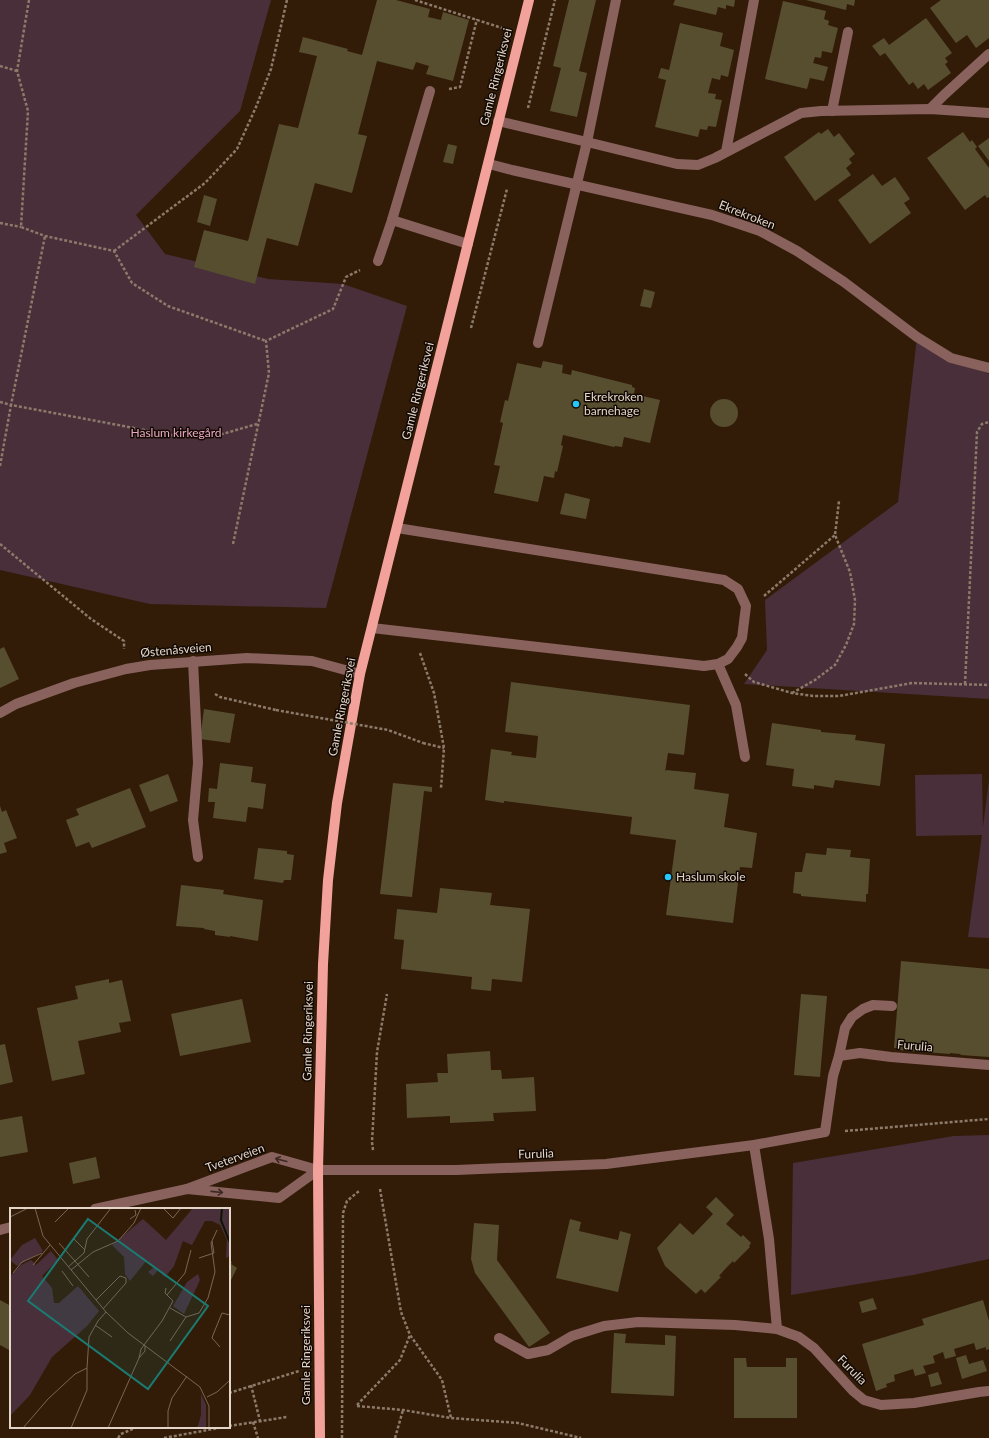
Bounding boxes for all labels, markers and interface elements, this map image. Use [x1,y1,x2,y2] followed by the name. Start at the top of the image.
[476,26,515,127] street label: Gamle Ringeriksvei
[717,197,778,232] street label: Ekrekroken
[398,340,437,441] street label: Gamle Ringeriksvei
[584,389,643,418] place label: Ekrekroken barnehage
[571,399,581,409] marker: Ekrekroken barnehage
[130,425,222,440] park label: Haslum kirkegård
[140,639,212,660] street label: Østenåsveien
[325,656,358,757] street label: Gamle Ringeriksvei
[676,869,746,884] place label: Haslum skole
[663,872,673,882] marker: Haslum skole
[299,981,316,1081] street label: Gamle Ringeriksvei
[897,1036,934,1055] street label: Furulia
[203,1140,266,1175] street label: Tveterveien
[518,1145,554,1162] street label: Furulia
[275,1155,288,1163] one-way arrow
[210,1188,223,1196] one-way arrow
[10,1208,230,1428] inset map
[298,1305,313,1405] street label: Gamle Ringeriksvei
[835,1352,870,1388] street label: Furulia

